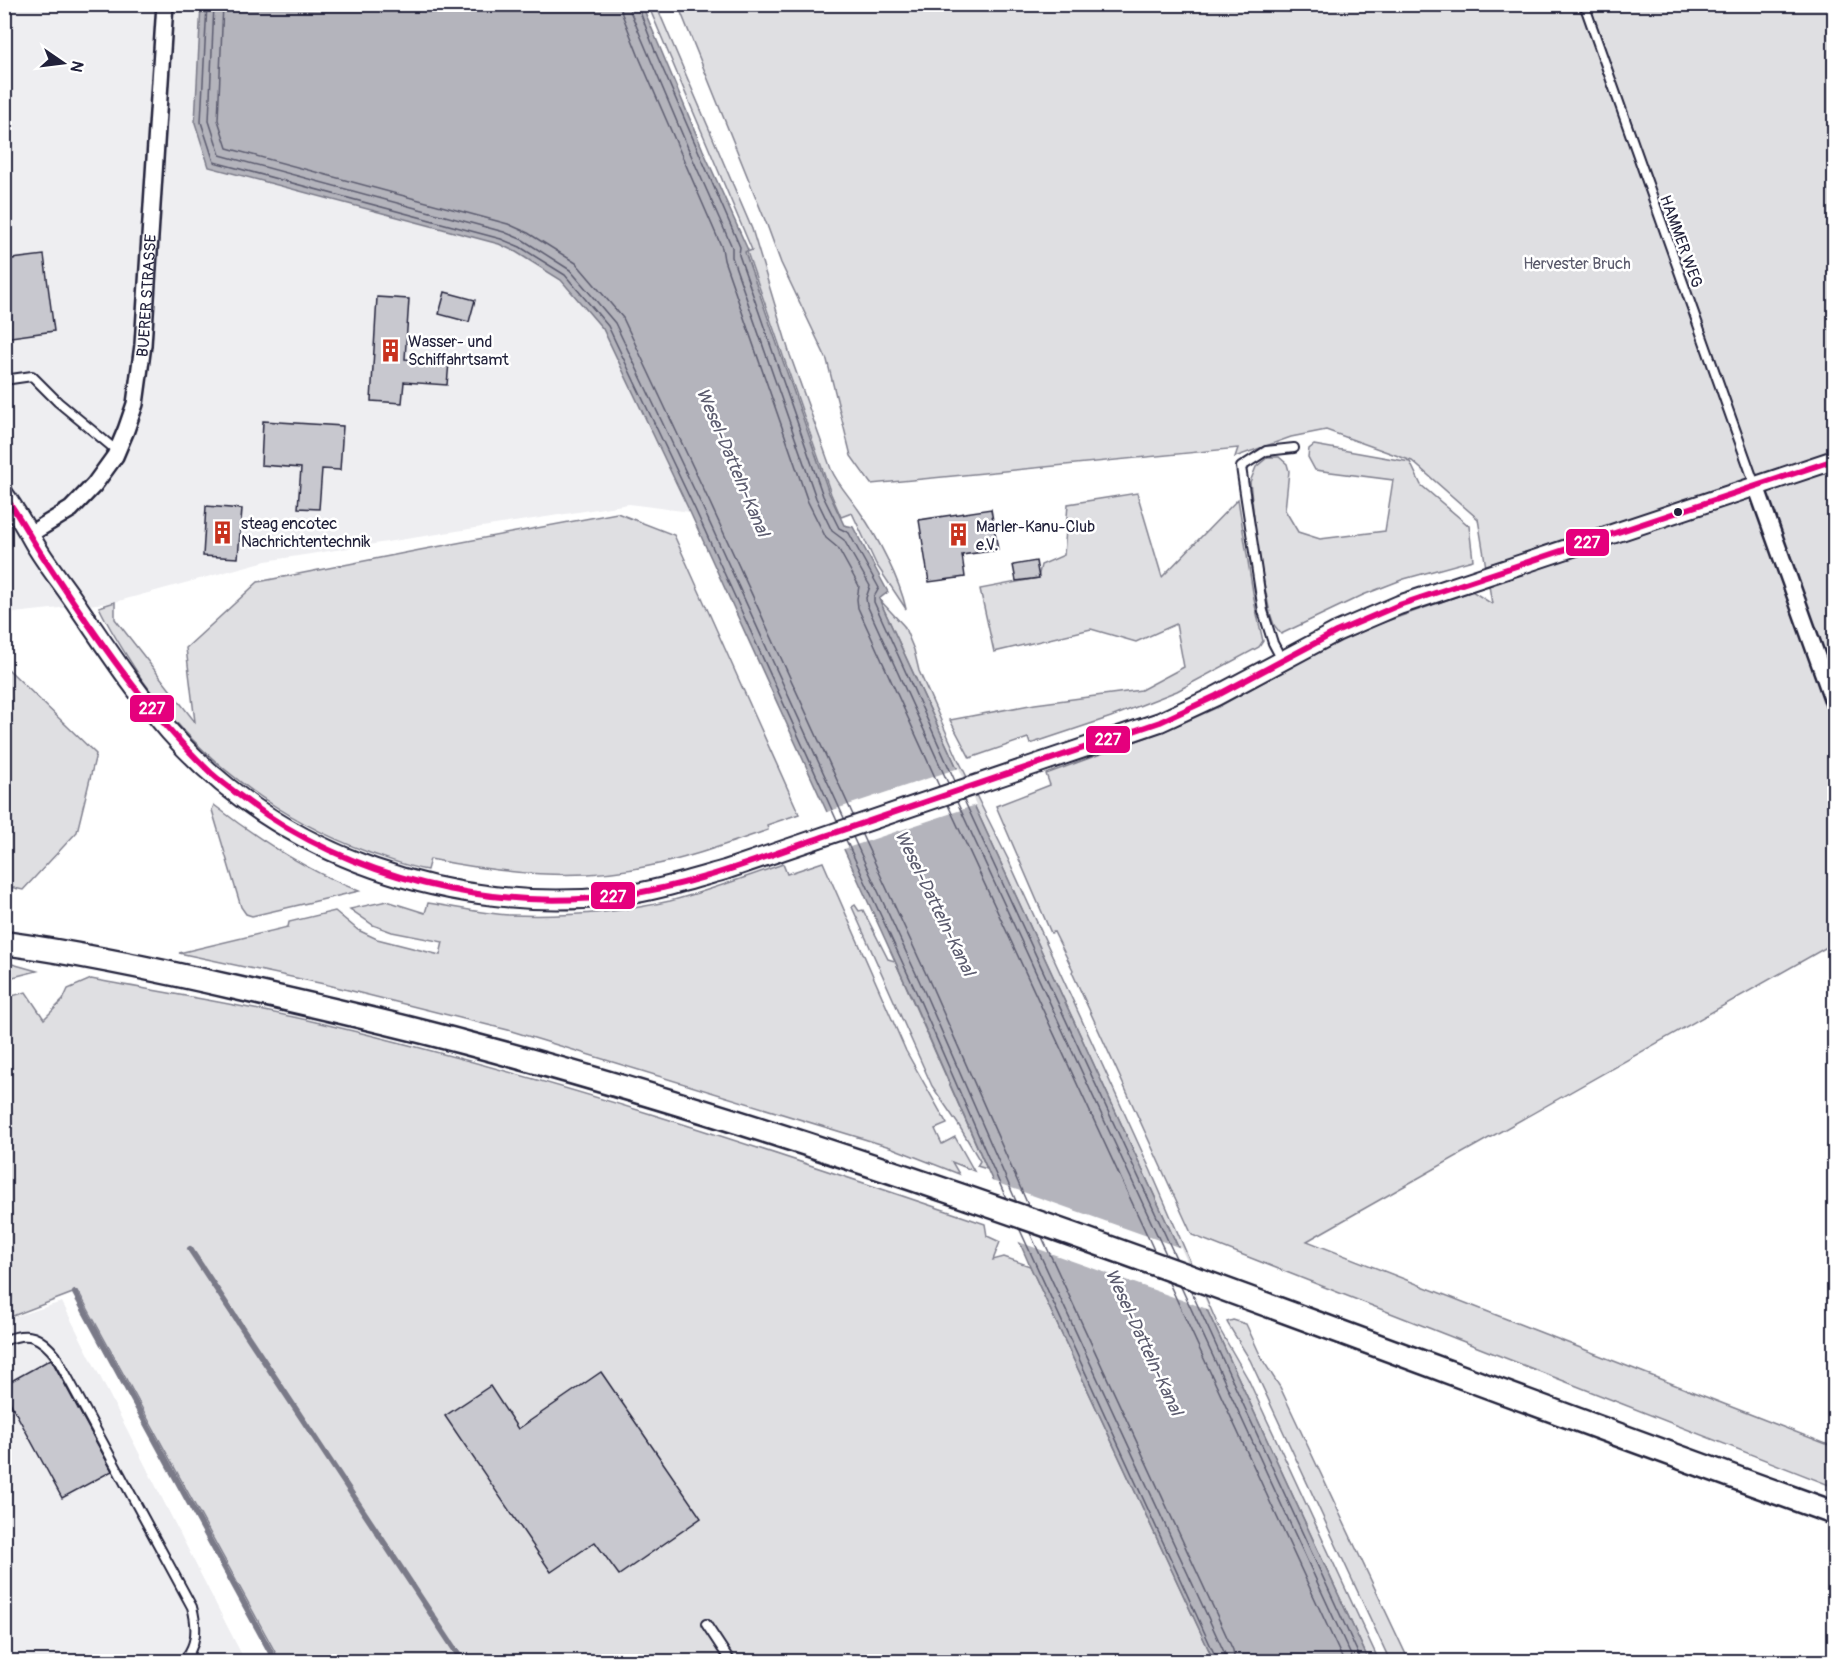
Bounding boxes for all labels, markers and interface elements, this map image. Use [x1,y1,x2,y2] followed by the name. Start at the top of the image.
[33,33,93,93] north arrow
[66,59,88,74] text: N
[1655,192,1707,290] street label: HAMMER WEG
[132,233,161,358] street label: BUERER STRASSE
[1523,254,1631,274] park label: Hervester Bruch
[408,332,509,370] place label: Wasser- und Schiffahrtsamt
[377,337,403,363] building icon: Wasser- und Schiffahrtsamt
[691,384,775,542] water label: Wesel-Datteln-Kanal
[1672,506,1684,518] unlabelled marker
[241,514,371,552] place label: steag encotec Nachrichtentechnik
[976,517,1095,555] place label: Marler-Kanu-Club e.V.
[210,519,236,545] building icon: steag encotec Nachrichtentechnik
[945,522,971,548] building icon: Marler-Kanu-Club e.V.
[1565,528,1610,557] line badge: 227
[1574,533,1601,553] text: 227
[129,694,175,723] line badge: 227
[139,699,166,719] text: 227
[1085,725,1131,754] line badge: 227
[1095,730,1122,750] text: 227
[889,827,981,981] water label: Wesel-Datteln-Kanal
[590,881,636,910] line badge: 227
[600,887,627,907] text: 227
[1099,1265,1188,1421] water label: Wesel-Datteln-Kanal

